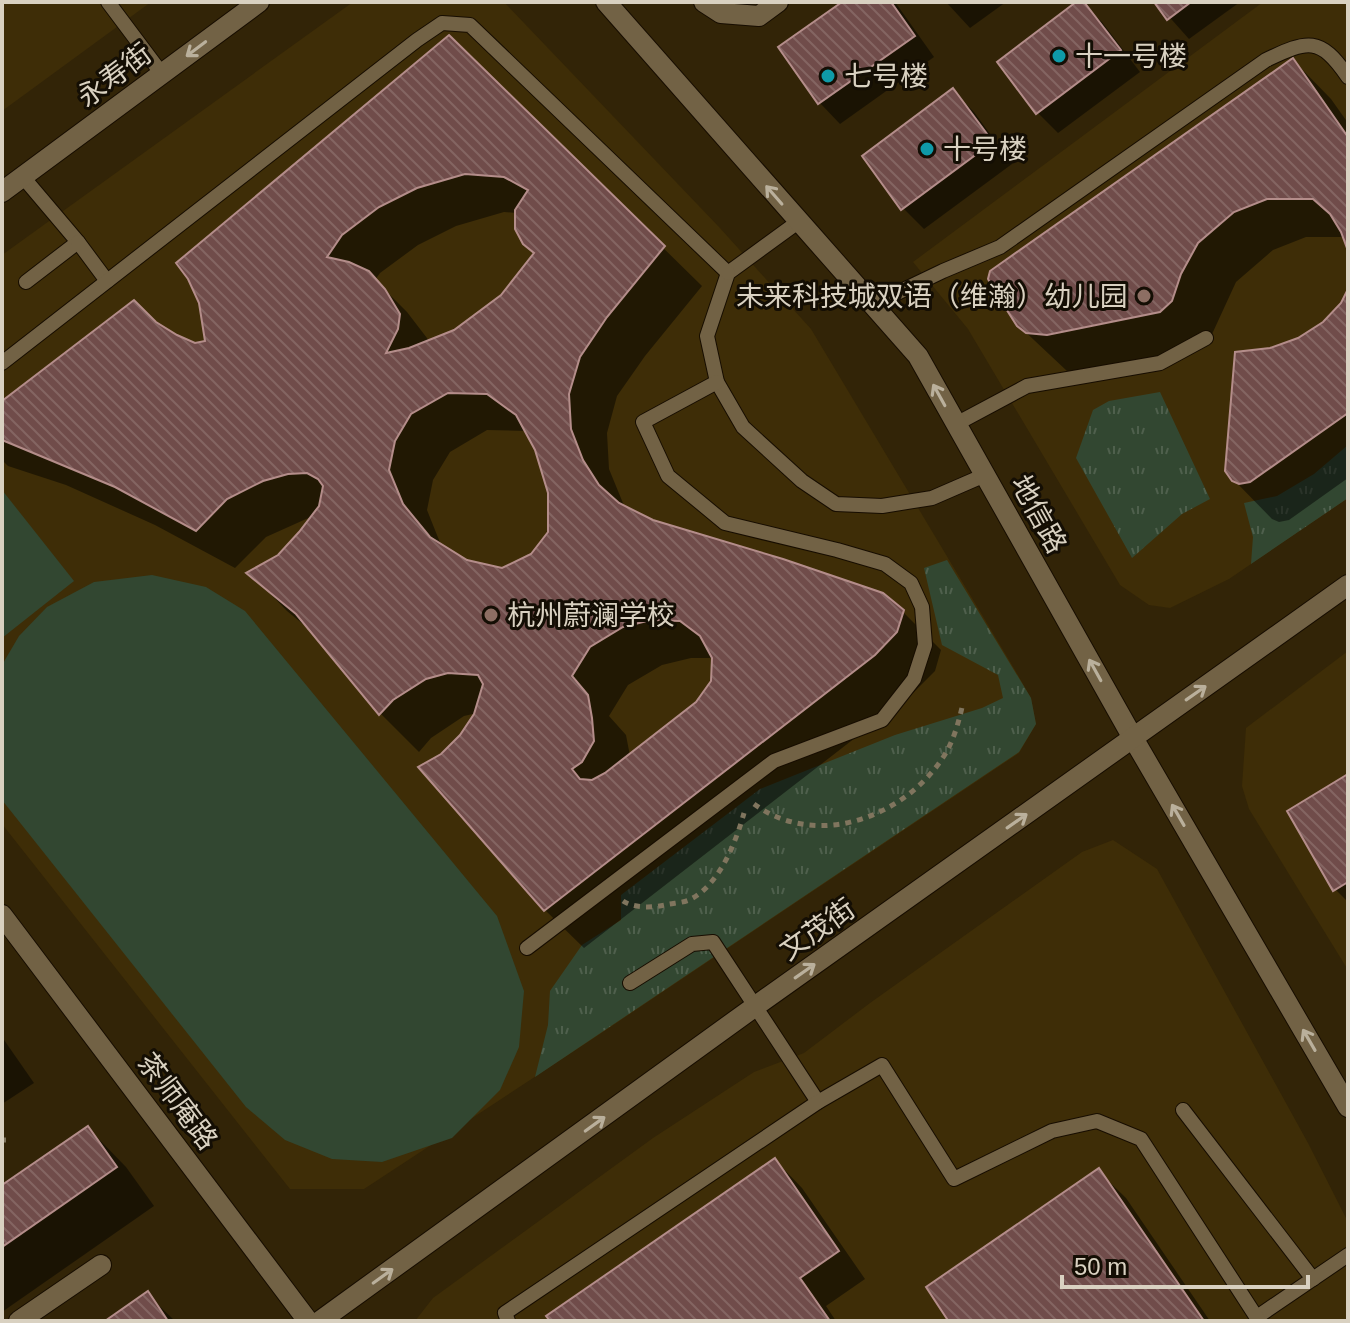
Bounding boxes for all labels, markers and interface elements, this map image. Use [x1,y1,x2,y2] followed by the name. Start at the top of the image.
[71,38,157,113] street label: 永寿街
[186,40,208,57] one-way arrow
[1075,41,1187,72] place label: 十一号楼
[1050,47,1068,65] marker: 十一号楼
[844,61,928,92] place label: 七号楼
[819,67,837,85] marker: 七号楼
[943,134,1027,165] place label: 十号楼
[918,140,936,158] marker: 十号楼
[765,185,783,205] one-way arrow
[736,281,1128,312] place label: 未来科技城双语（维瀚）幼儿园
[1135,287,1153,305] marker: 未来科技城双语（维瀚）幼儿园
[931,383,946,407] one-way arrow
[1005,470,1072,558] street label: 地信路
[507,600,675,631] place label: 杭州蔚澜学校
[482,606,500,624] marker: 杭州蔚澜学校
[1086,659,1102,682] one-way arrow
[1185,684,1207,701] one-way arrow
[1170,804,1186,827] one-way arrow
[1005,812,1027,829] one-way arrow
[774,893,861,966] street label: 文茂街
[793,963,815,979] one-way arrow
[1301,1029,1317,1052] one-way arrow
[132,1047,224,1155] street label: 茶师庵路
[583,1116,605,1133] one-way arrow
[1062,1239,1308,1289] scale bar
[1074,1253,1127,1280] text: 50 m
[372,1267,394,1284] one-way arrow

